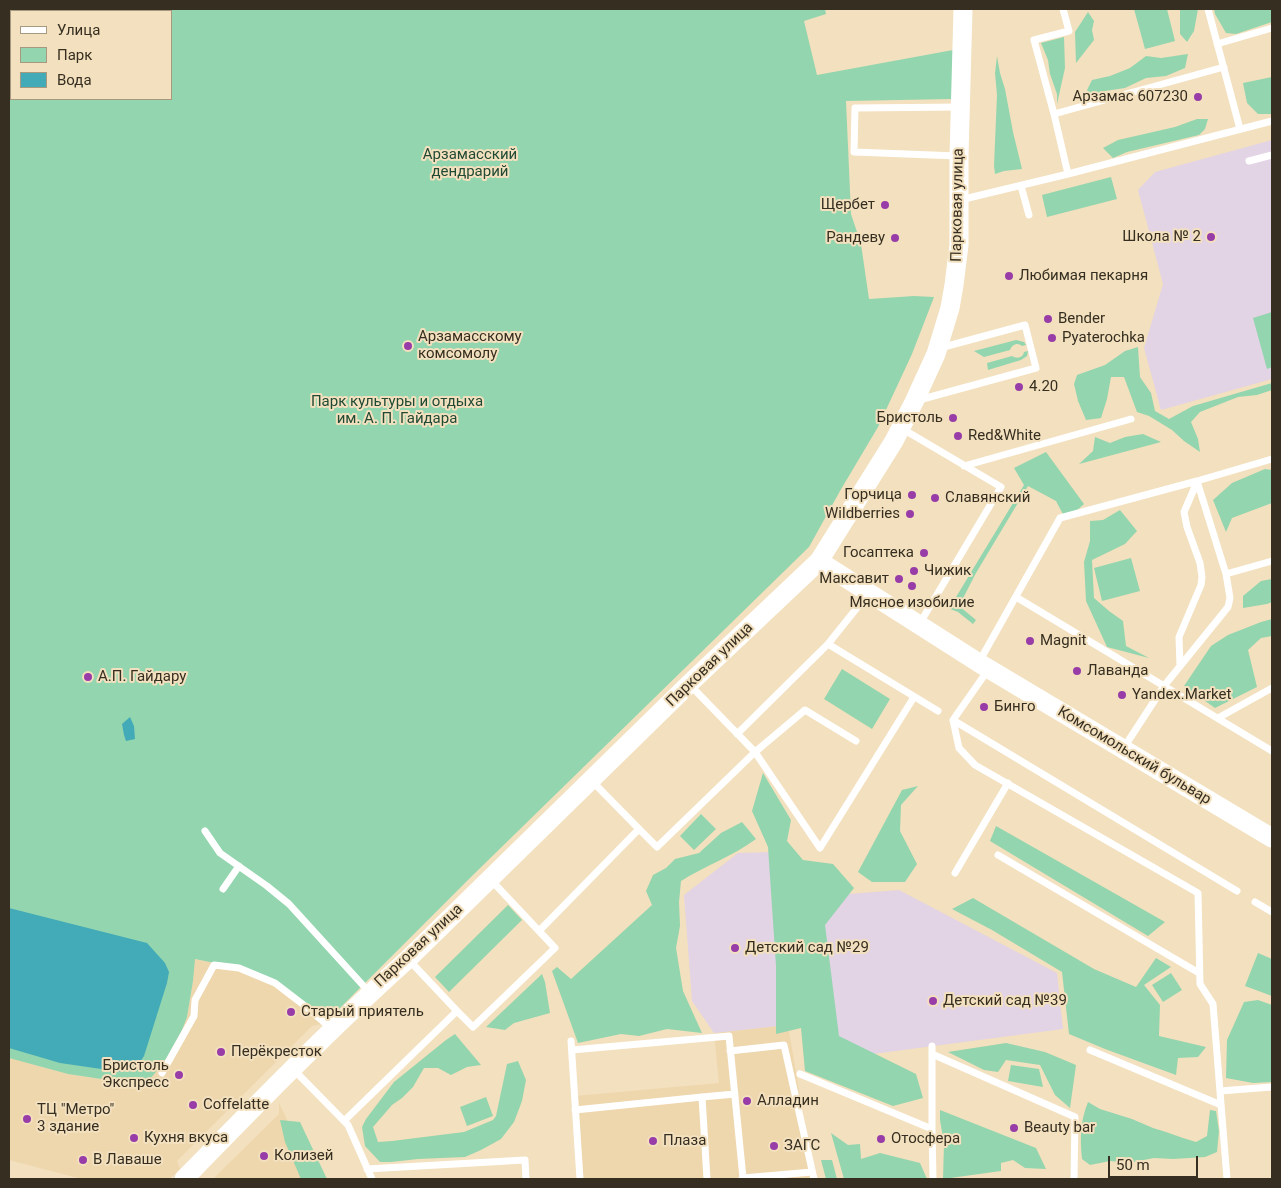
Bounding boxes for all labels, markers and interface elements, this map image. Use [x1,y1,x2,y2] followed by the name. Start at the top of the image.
[10,10,172,100] legend
[57,21,100,39] text: Улица
[57,46,92,64] text: Парк
[57,71,92,89] text: Вода
[1073,88,1188,106] place label: Арзамас 607230
[1192,91,1204,103] marker: Арзамас 607230
[423,146,517,181] park label: Арзамасский дендрарий
[948,148,968,262] street label: Парковая улица
[821,196,875,214] place label: Щербет
[879,199,891,211] marker: Щербет
[1122,228,1201,246] place label: Школа № 2
[826,229,885,247] place label: Рандеву
[1205,231,1217,243] marker: Школа № 2
[889,232,901,244] marker: Рандеву
[1019,267,1148,285] place label: Любимая пекарня
[1003,270,1015,282] marker: Любимая пекарня
[1058,310,1105,328] place label: Bender
[1042,313,1054,325] marker: Bender
[418,328,522,363] place label: Арзамасскому комсомолу
[1062,329,1145,347] place label: Pyaterochka
[1046,332,1058,344] marker: Pyaterochka
[402,340,414,352] marker: Арзамасскому комсомолу
[1029,378,1058,396] place label: 4.20
[1013,381,1025,393] marker: 4.20
[311,393,483,428] park label: Парк культуры и отдыха им. А. П. Гайдара
[876,409,943,427] place label: Бристоль
[947,412,959,424] marker: Бристоль
[968,427,1041,445] place label: Red&White
[952,430,964,442] marker: Red&White
[844,486,902,504] place label: Горчица
[906,489,918,501] marker: Горчица
[945,489,1030,507] place label: Славянский
[929,492,941,504] marker: Славянский
[825,505,900,523] place label: Wildberries
[904,508,916,520] marker: Wildberries
[843,544,914,562] place label: Госаптека
[918,547,930,559] marker: Госаптека
[924,562,971,580] place label: Чижик
[908,565,920,577] marker: Чижик
[819,570,889,588] place label: Максавит
[893,573,905,585] marker: Максавит
[906,580,918,592] marker: Мясное изобилие
[849,594,975,612] place label: Мясное изобилие
[663,619,757,711] street label: Парковая улица
[1040,632,1087,650] place label: Magnit
[1024,635,1036,647] marker: Magnit
[1087,662,1148,680] place label: Лаванда
[1071,665,1083,677] marker: Лаванда
[98,668,186,686] place label: А.П. Гайдару
[82,671,94,683] marker: А.П. Гайдару
[1132,686,1231,704] place label: Yandex.Market
[1116,689,1128,701] marker: Yandex.Market
[994,698,1035,716] place label: Бинго
[978,701,990,713] marker: Бинго
[1054,703,1214,809] street label: Комсомольский бульвар
[371,901,467,991] street label: Парковая улица
[745,939,869,957] place label: Детский сад №29
[729,942,741,954] marker: Детский сад №29
[943,992,1067,1010] place label: Детский сад №39
[927,995,939,1007] marker: Детский сад №39
[301,1003,424,1021] place label: Старый приятель
[285,1006,297,1018] marker: Старый приятель
[231,1043,322,1061] place label: Перёкресток
[215,1046,227,1058] marker: Перёкресток
[102,1057,169,1092] place label: Бристоль Экспресс
[173,1069,185,1081] marker: Бристоль Экспресс
[757,1092,819,1110] place label: Алладин
[741,1095,753,1107] marker: Алладин
[203,1096,269,1114] place label: Coffelatte
[187,1099,199,1111] marker: Coffelatte
[37,1101,114,1136] place label: ТЦ "Метро" 3 здание
[21,1113,33,1125] marker: ТЦ "Метро" 3 здание
[1024,1119,1095,1137] place label: Beauty bar
[1008,1122,1020,1134] marker: Beauty bar
[144,1129,228,1147] place label: Кухня вкуса
[891,1130,960,1148] place label: Отосфера
[128,1132,140,1144] marker: Кухня вкуса
[663,1132,706,1150] place label: Плаза
[875,1133,887,1145] marker: Отосфера
[647,1135,659,1147] marker: Плаза
[784,1137,820,1155] place label: ЗАГС
[768,1140,780,1152] marker: ЗАГС
[1111,1146,1201,1178] scale bar
[274,1147,333,1165] place label: Колизей
[258,1150,270,1162] marker: Колизей
[93,1151,162,1169] place label: В Лаваше
[77,1154,89,1166] marker: В Лаваше
[1116,1156,1150,1174] text: 50 m

